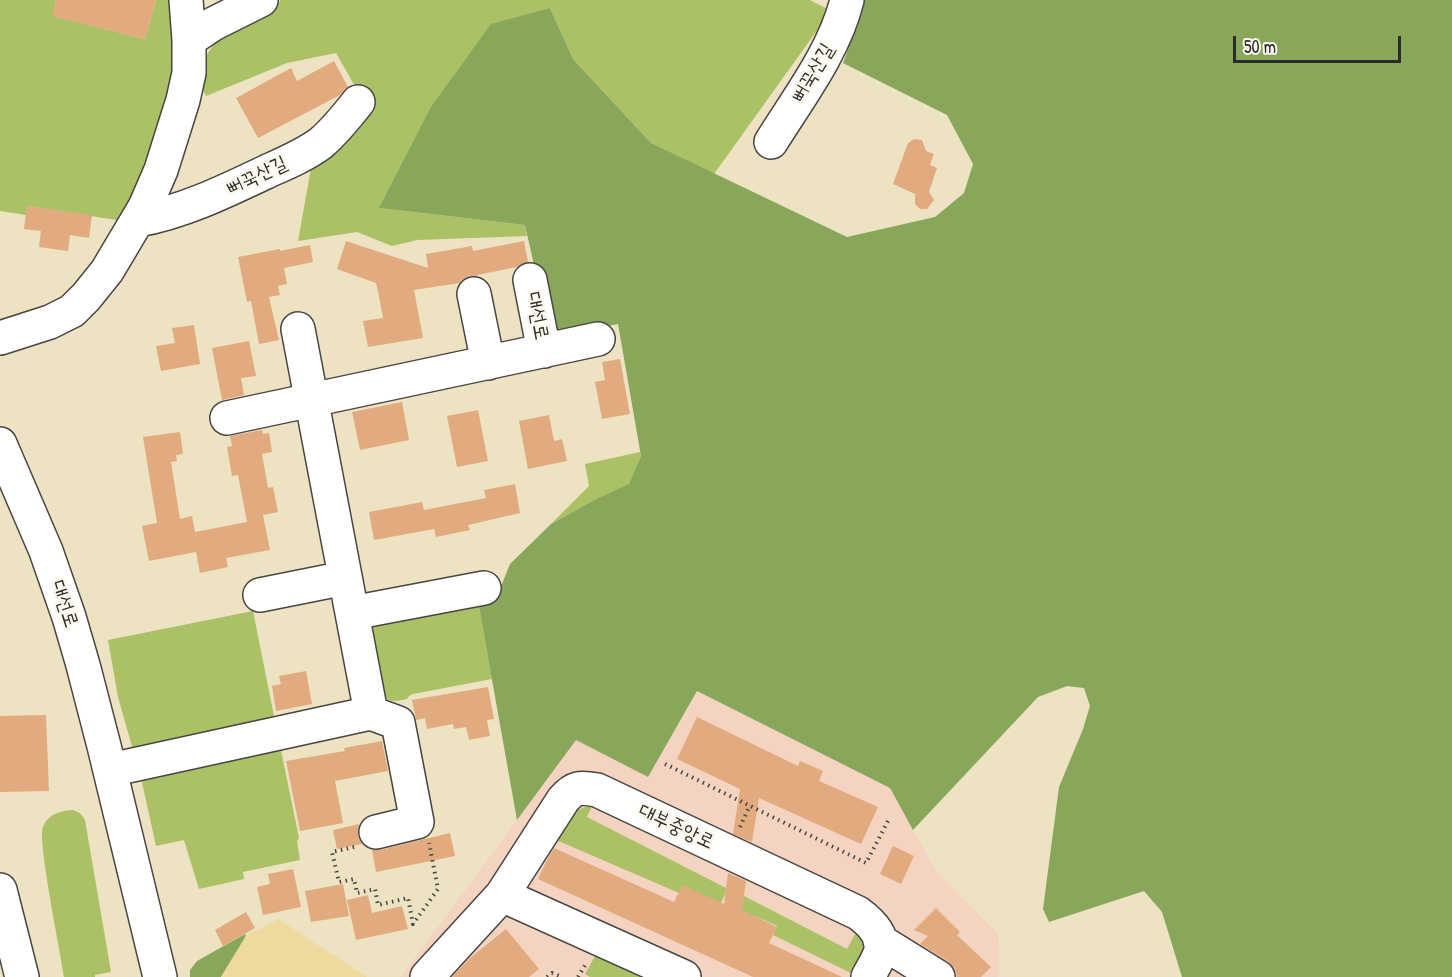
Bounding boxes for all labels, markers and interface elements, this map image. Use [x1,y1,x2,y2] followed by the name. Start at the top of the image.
[1236,24,1404,62] scale bar
[1244,34,1276,59] text: 50 m
[786,39,840,107] street label: 뻐꾹산길
[223,152,291,200] street label: 뻐꾹산길
[521,290,553,342] street label: 대선로
[45,577,83,631] street label: 대선로
[634,799,718,855] street label: 대부중앙로

